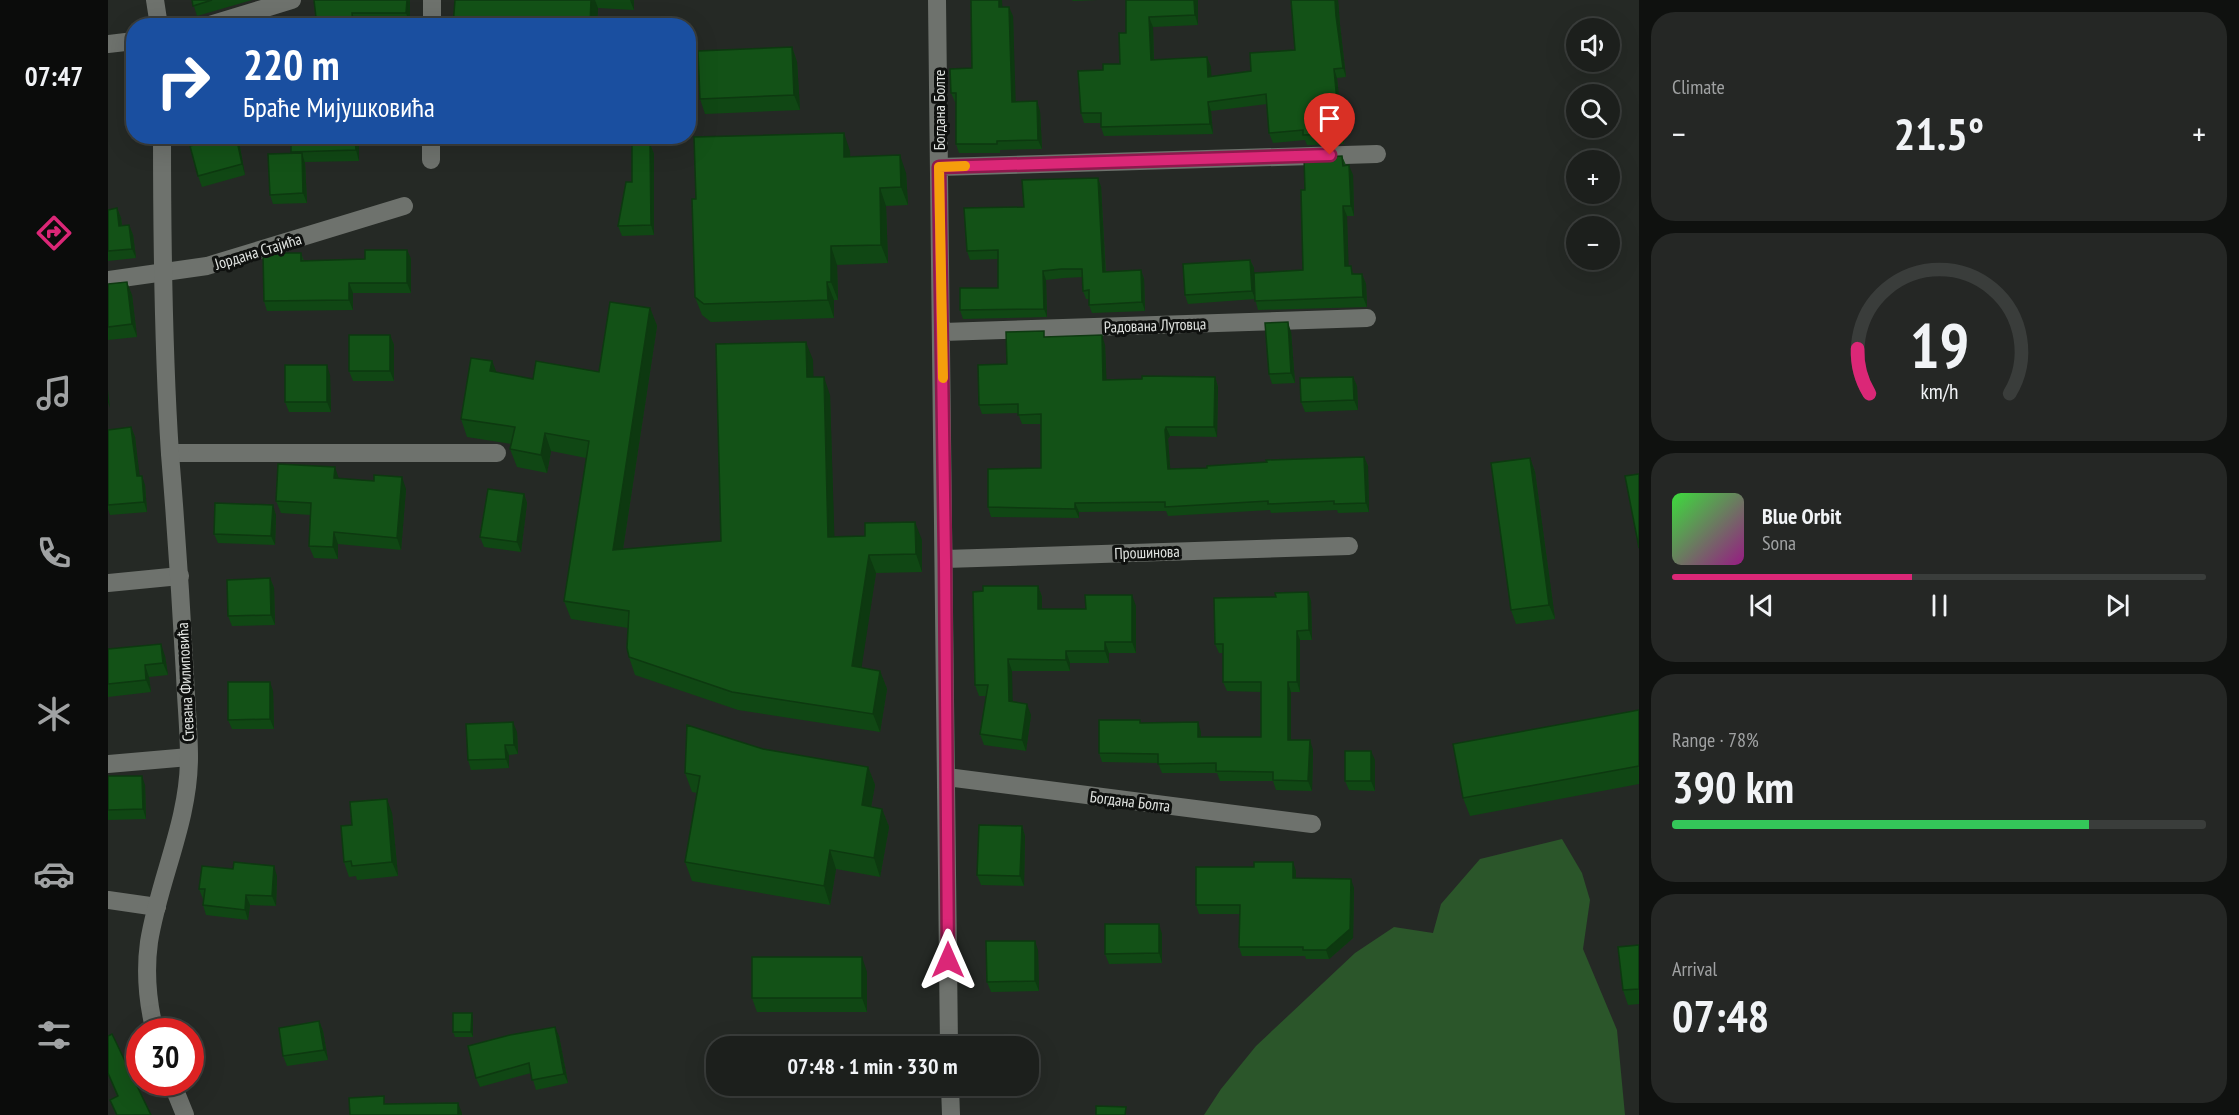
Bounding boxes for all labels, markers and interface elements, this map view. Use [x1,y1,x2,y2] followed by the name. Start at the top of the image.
[1566,18,1620,270] map controls
[1566,18,1620,72] button: sound
[243,37,340,92] text: 220 m
[144,42,222,120] icon: right
[25,59,83,93] text: 07:47
[929,70,949,150] street label: Богдана Болте
[1672,74,1725,100] text: Climate
[1566,84,1620,138] button: search
[243,90,435,124] text: Браће Мијушковића
[1304,93,1355,155] pin
[1313,102,1346,135] icon: arrive
[1894,104,1984,162] text: 21.5°
[1672,112,1686,155] text: −
[2192,112,2206,155] text: +
[1566,150,1620,204] button: +
[33,212,75,254] icon: directions
[1566,216,1620,270] button: −
[211,228,304,274] street label: Јордана Стајића
[1909,304,1969,385] text: 19
[1103,313,1207,337] street label: Радована Лутовца
[33,372,75,414] icon: music
[1920,377,1958,405] text: km/h
[1762,502,1841,530] text: Blue Orbit
[1762,530,1796,556] text: Sona
[33,532,75,574] icon: phone
[1114,541,1180,563] street label: Прошинова
[1745,589,1778,622] icon: previous
[1923,589,1956,622] icon: pause
[2101,589,2134,622] icon: next
[172,622,198,742] street label: Стевана Филиповића
[33,693,75,735] icon: climate
[1672,727,1759,753] text: Range · 78%
[1672,757,1794,815] text: 390 km
[1089,786,1171,816] street label: Богдана Болта
[33,853,75,895] icon: car
[916,928,980,992] position arrow
[1672,956,1717,982] text: Arrival
[1672,986,1769,1044] text: 07:48
[33,1014,75,1056] icon: filters
[126,1018,204,1096] speed limit sign: 30
[787,1052,958,1080] text: 07:48 · 1 min · 330 m

